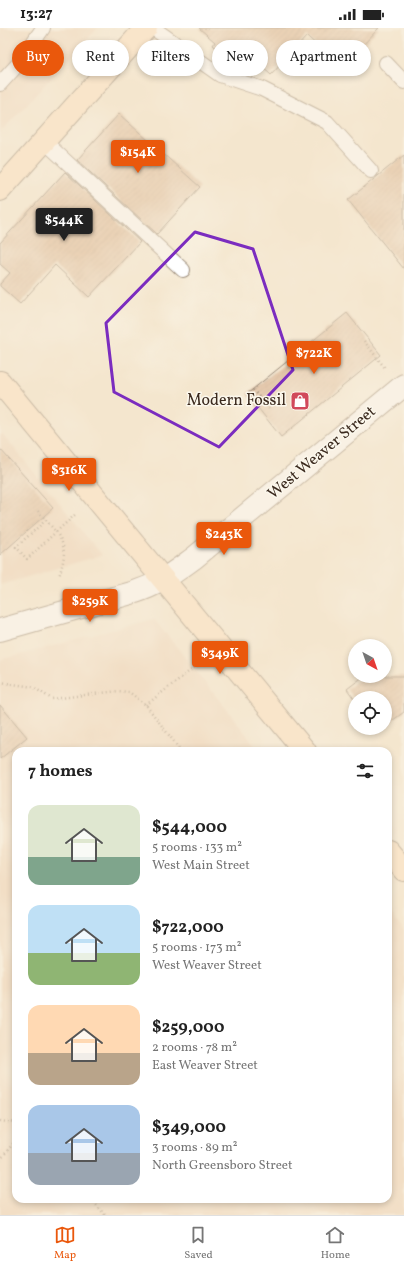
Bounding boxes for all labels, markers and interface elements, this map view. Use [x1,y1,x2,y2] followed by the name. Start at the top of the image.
[20,4,53,25] text: 13:27
[12,40,64,76] chip: Buy
[72,40,129,76] chip: Rent
[137,40,204,76] chip: Filters
[212,40,268,76] chip: New
[276,40,371,76] chip: Apartment
[110,140,166,174] pin: $154K
[120,144,156,162] text: $154K
[36,208,92,242] pin: $544K
[45,212,83,230] text: $544K
[286,341,342,375] pin: $722K
[296,345,332,363] text: $722K
[187,390,286,412] place label: Modern Fossil
[289,390,311,412] shop icon: Modern Fossil
[263,401,381,505] street label: West Weaver Street
[41,458,97,492] pin: $316K
[51,462,87,480] text: $316K
[196,522,252,556] pin: $243K
[205,526,243,544] text: $243K
[62,589,118,623] pin: $259K
[72,593,108,611] text: $259K
[348,639,392,683] north arrow
[348,639,392,735] map controls
[192,641,248,675] pin: $349K
[201,645,239,663] text: $349K
[348,691,392,735] button: locate
[28,760,93,783] text: 7 homes
[354,760,376,782] icon: filters
[152,816,227,839] text: $544,000
[60,821,108,869] icon: home
[152,839,242,857] text: 5 rooms · 133 m²
[152,857,250,875] text: West Main Street
[152,916,224,939] text: $722,000
[60,921,108,969] icon: home
[152,939,242,957] text: 5 rooms · 173 m²
[152,957,262,975] text: West Weaver Street
[152,1016,224,1039] text: $259,000
[60,1021,108,1069] icon: home
[152,1039,237,1057] text: 2 rooms · 78 m²
[152,1057,258,1075] text: East Weaver Street
[152,1116,226,1139] text: $349,000
[60,1121,108,1169] icon: home
[152,1139,238,1157] text: 3 rooms · 89 m²
[152,1157,293,1175] text: North Greensboro Street
[54,1224,76,1263] tab: Map
[184,1224,213,1263] tab: Saved
[321,1224,350,1263] tab: Home

